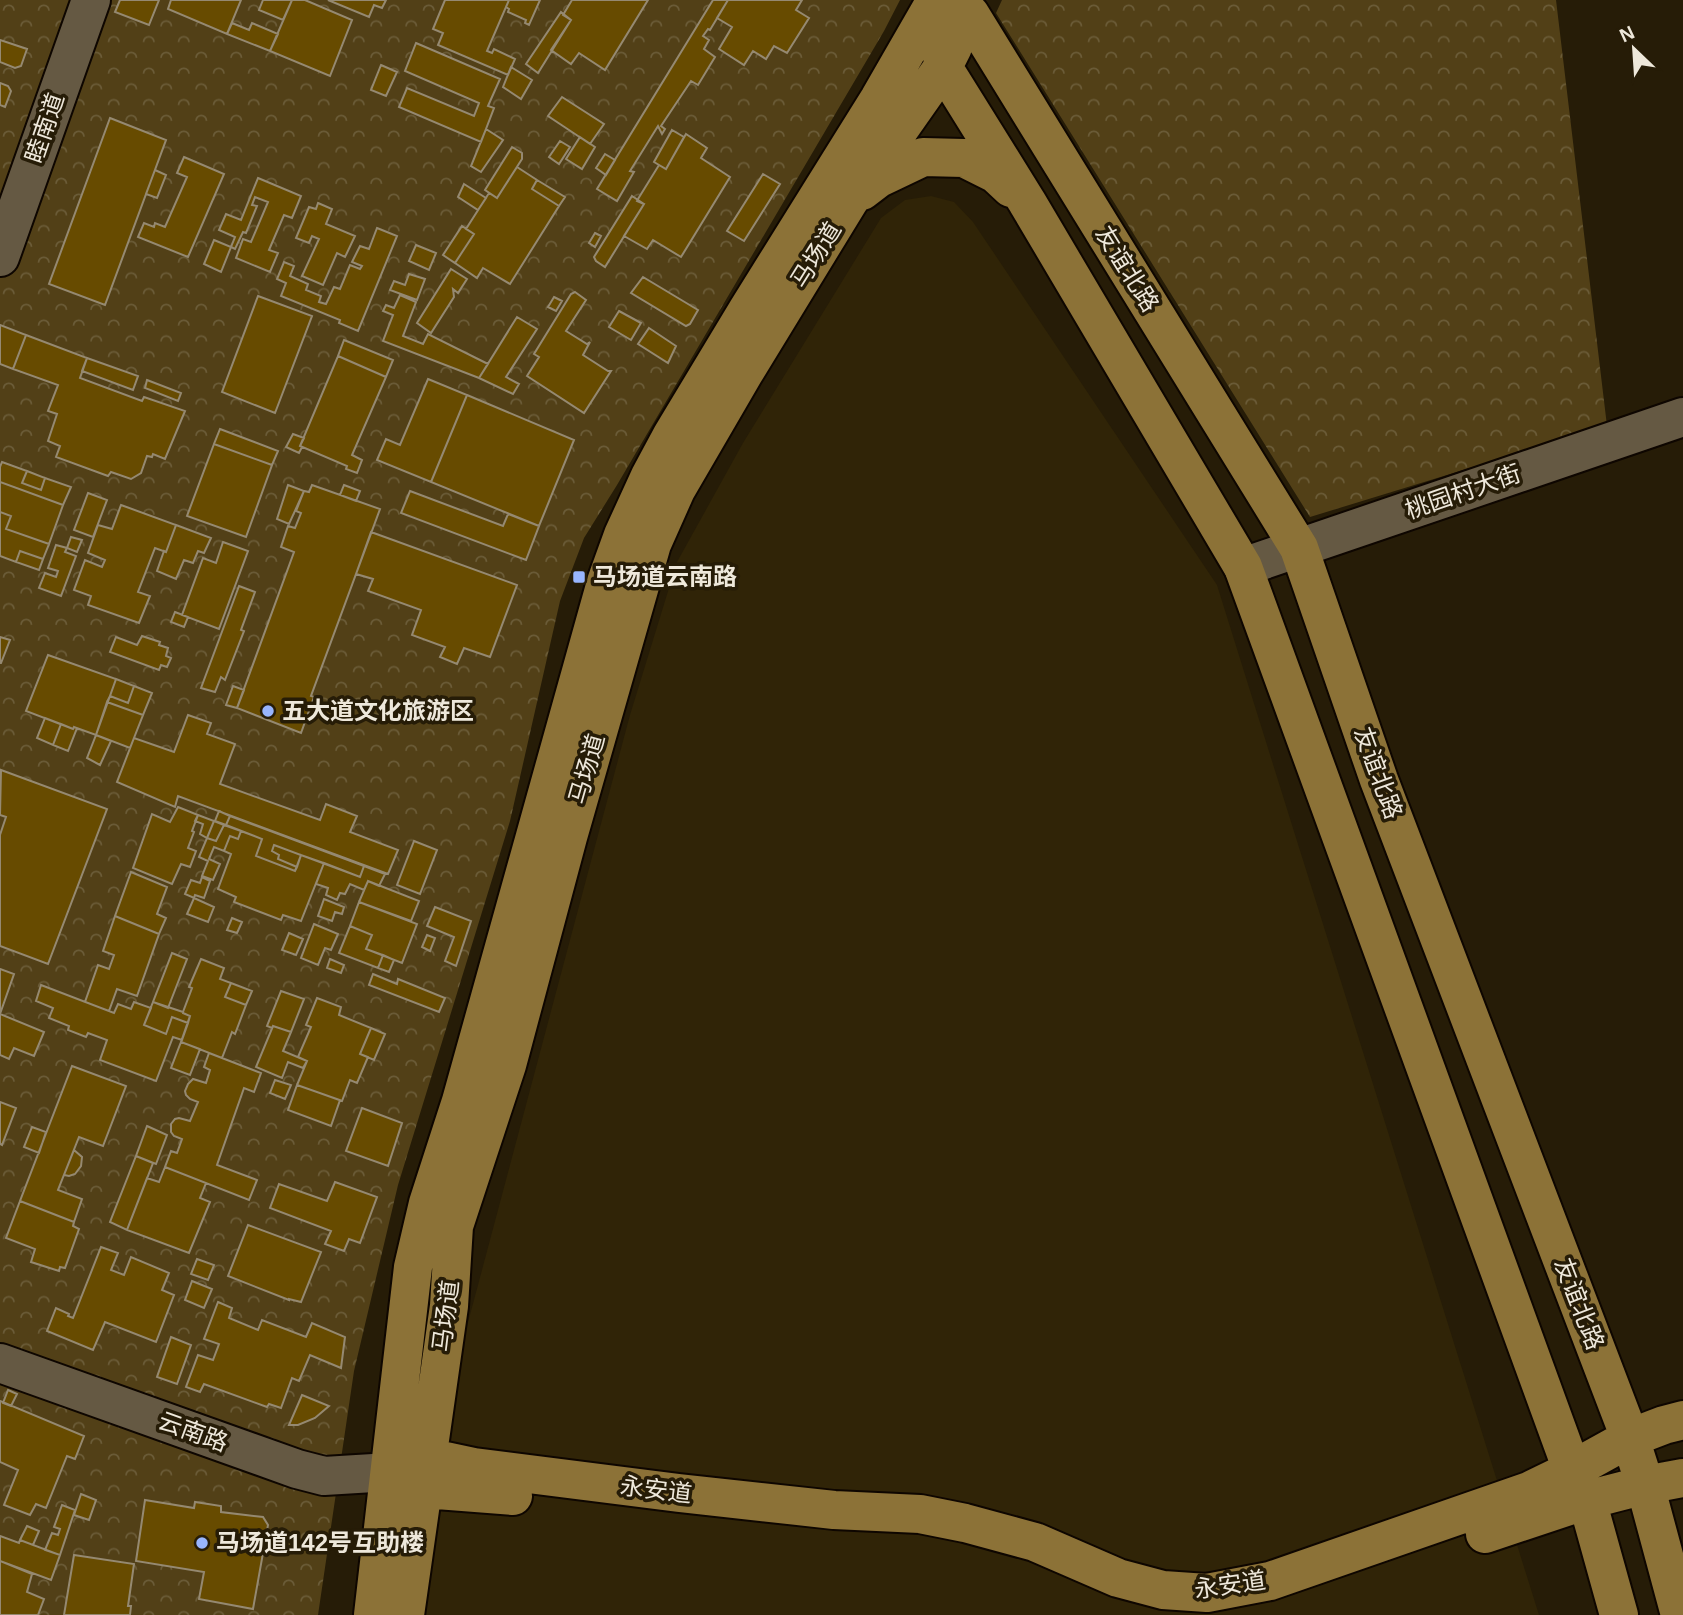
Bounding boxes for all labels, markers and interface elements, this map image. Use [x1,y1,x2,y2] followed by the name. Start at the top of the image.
[1599,14,1669,84] north arrow
[1616,22,1638,46] text: N
[20,89,69,166] street label: 睦南道
[785,217,846,292] street label: 马场道
[1091,221,1164,317] street label: 友谊北路
[1402,459,1524,524] street label: 桃园村大街
[593,563,737,590] place label: 马场道云南路
[571,569,587,585] marker: 马场道云南路
[282,697,474,724] place label: 五大道文化旅游区
[260,703,276,719] marker: 五大道文化旅游区
[1349,723,1408,823] street label: 友谊北路
[564,731,609,807] street label: 马场道
[1550,1254,1609,1353] street label: 友谊北路
[428,1279,463,1353] street label: 马场道
[155,1407,232,1457] street label: 云南路
[619,1472,693,1507] street label: 永安道
[216,1529,424,1556] place label: 马场道142号互助楼
[194,1535,210,1551] marker: 马场道142号互助楼
[1192,1566,1267,1603] street label: 永安道

